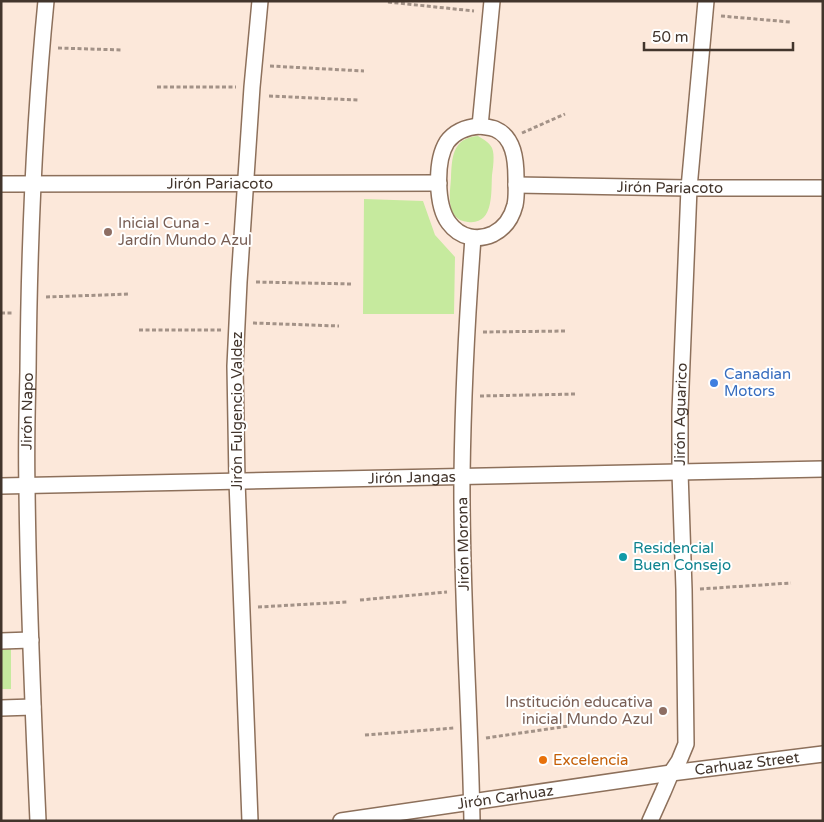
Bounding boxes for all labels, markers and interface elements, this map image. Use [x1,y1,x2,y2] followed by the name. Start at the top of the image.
[644,20,793,52] scale bar
[652,28,689,46] text: 50 m
[167,174,273,193] street label: Jirón Pariacoto
[617,178,723,197] street label: Jirón Pariacoto
[118,214,252,249] place label: Inicial Cuna - Jardín Mundo Azul
[102,226,114,238] marker: Inicial Cuna - Jardín Mundo Azul
[228,332,246,490] street label: Jirón Fulgencio Valdez
[671,362,691,466] street label: Jirón Aguarico
[724,365,791,400] place label: Canadian Motors
[18,372,37,450] street label: Jirón Napo
[708,377,720,389] marker: Canadian Motors
[368,468,456,487] street label: Jirón Jangas
[453,497,473,591] street label: Jirón Morona
[633,539,731,574] place label: Residencial Buen Consejo
[617,551,629,563] marker: Residencial Buen Consejo
[505,693,653,728] place label: Institución educativa inicial Mundo Azul
[657,705,669,717] marker: Institución educativa inicial Mundo Azul
[693,748,801,779] street label: Carhuaz Street
[553,751,628,769] place label: Excelencia
[537,754,549,766] marker: Excelencia
[456,781,555,813] street label: Jirón Carhuaz

